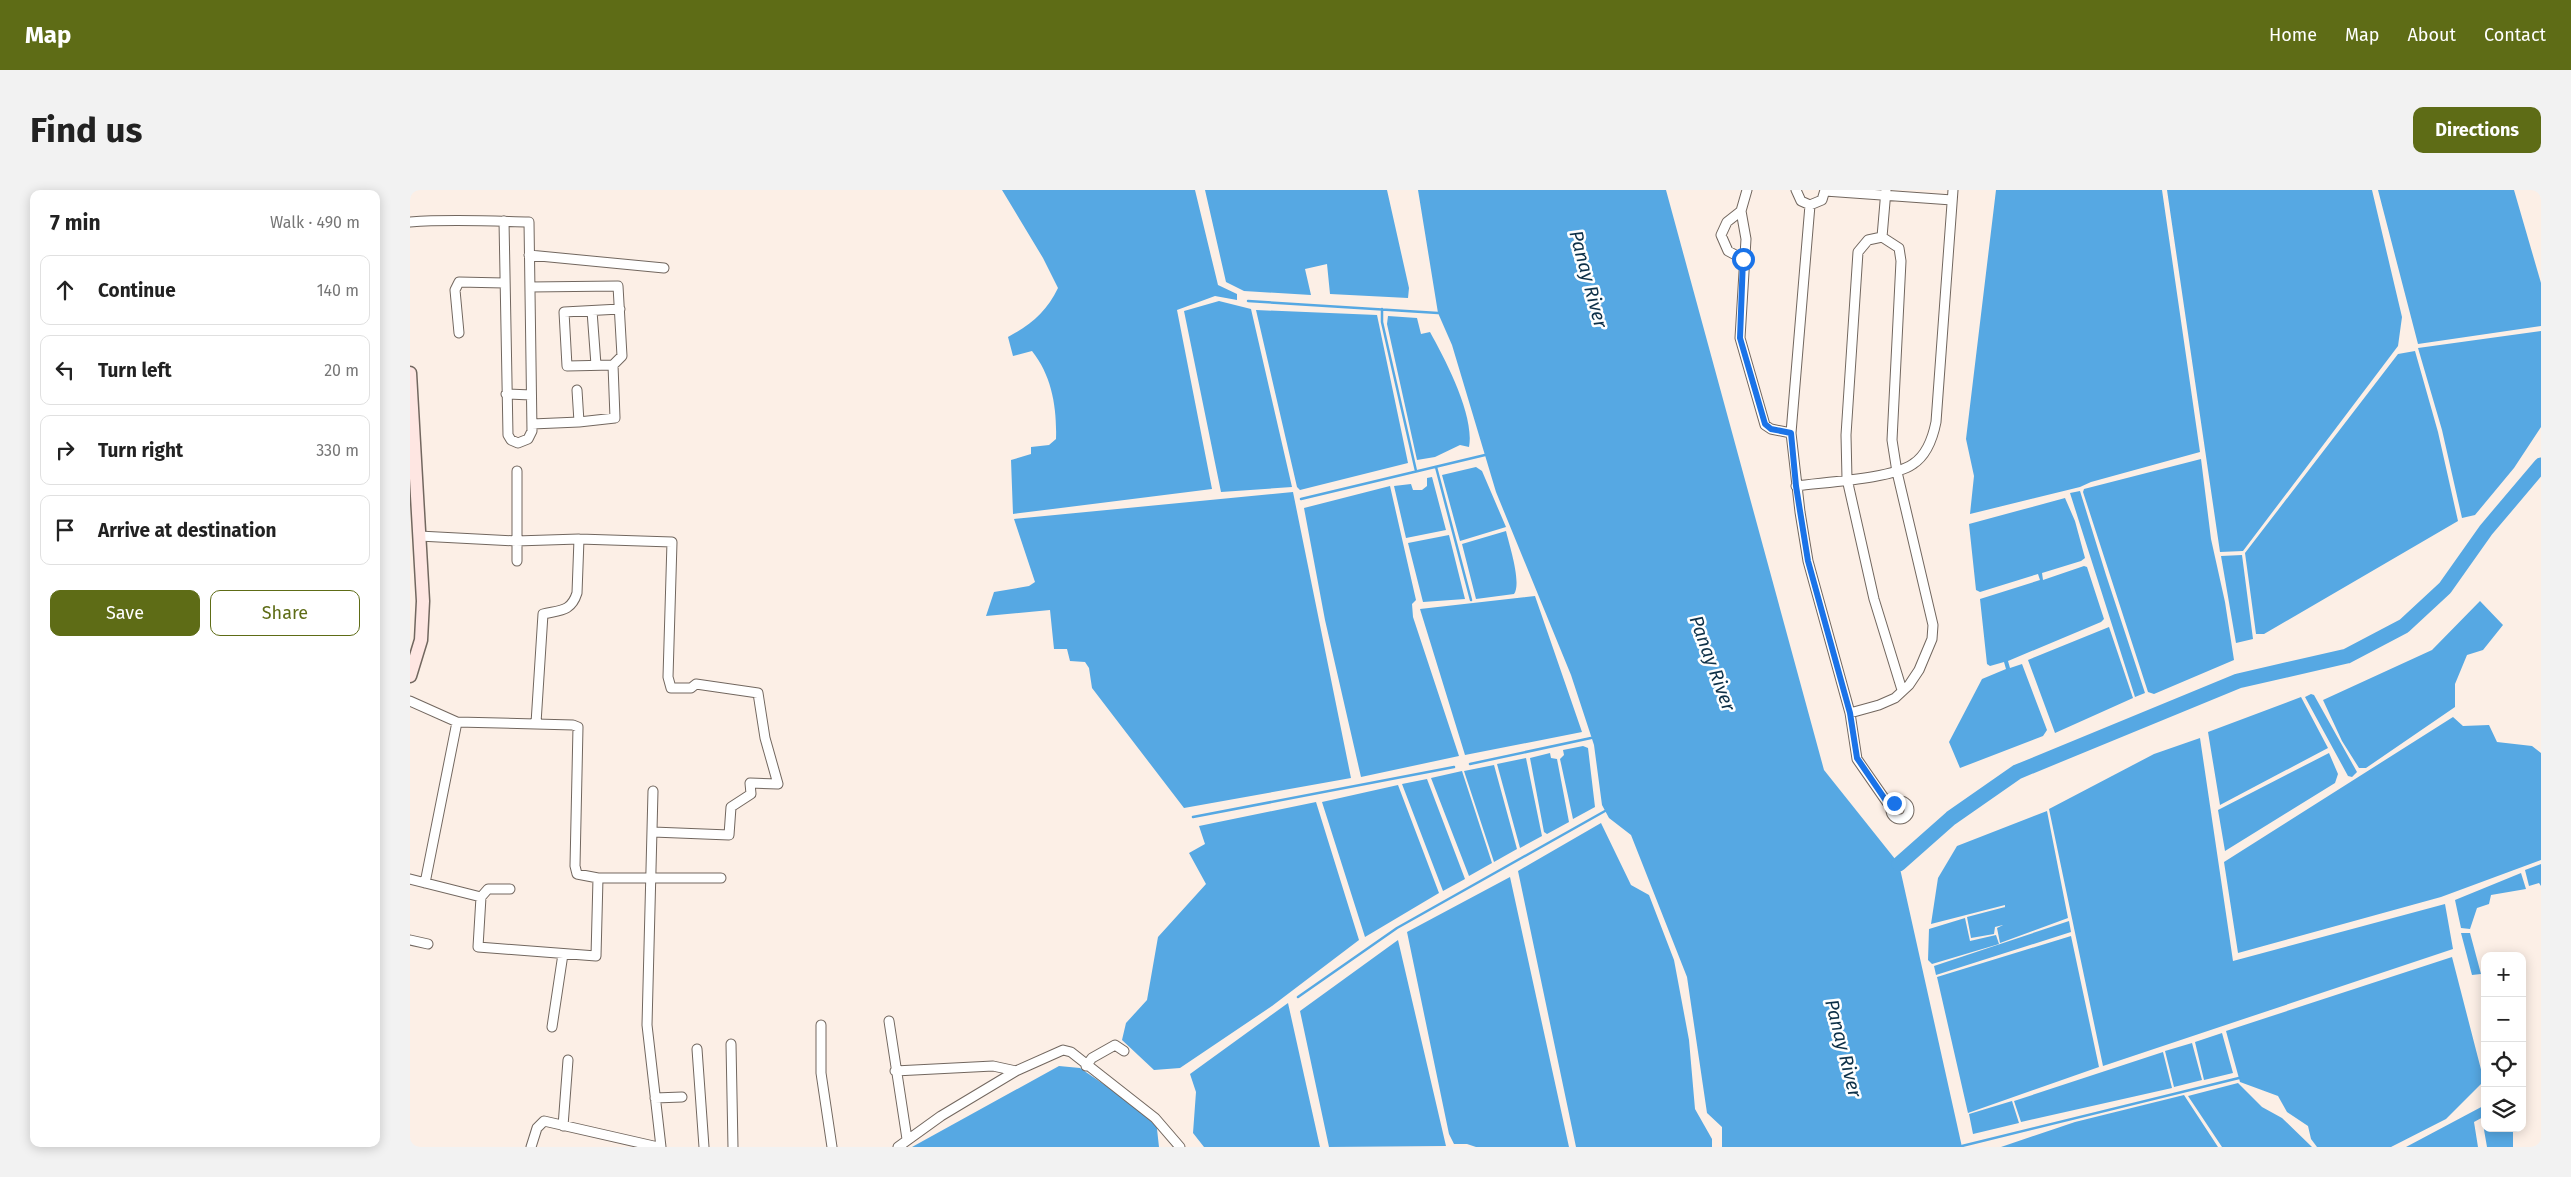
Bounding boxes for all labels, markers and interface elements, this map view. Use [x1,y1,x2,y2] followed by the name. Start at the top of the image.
[25,21,71,49] text: Map
[2269,24,2317,46] text: Home
[2345,24,2379,46] text: Map
[2407,24,2456,46] text: About
[2484,24,2546,46] text: Contact
[2413,107,2541,153] button: Directions
[30,109,142,151] text: Find us
[50,210,101,236] text: 7 min
[270,213,360,232] text: Walk · 490 m
[1564,228,1613,331] water label: Panay River
[1732,248,1755,271] route start
[51,276,79,304] icon: ahead
[98,279,176,302] text: Continue
[317,281,359,300] text: 140 m
[51,356,79,384] icon: left
[98,359,172,382] text: Turn left
[324,361,359,380] text: 20 m
[51,436,79,464] icon: right
[98,439,183,462] text: Turn right
[316,441,359,460] text: 330 m
[51,516,79,544] icon: arrive
[98,519,277,542] text: Arrive at destination
[50,590,200,636] button: Save
[210,590,360,636] button: Share
[1685,612,1741,715] water label: Panay River
[1883,792,1906,815] route end
[2481,952,2526,1132] map controls
[2481,952,2526,997] button: +
[1820,997,1867,1100] water label: Panay River
[2481,997,2526,1042] button: −
[2481,1042,2526,1087] button: locate
[2481,1087,2526,1132] button: layers

